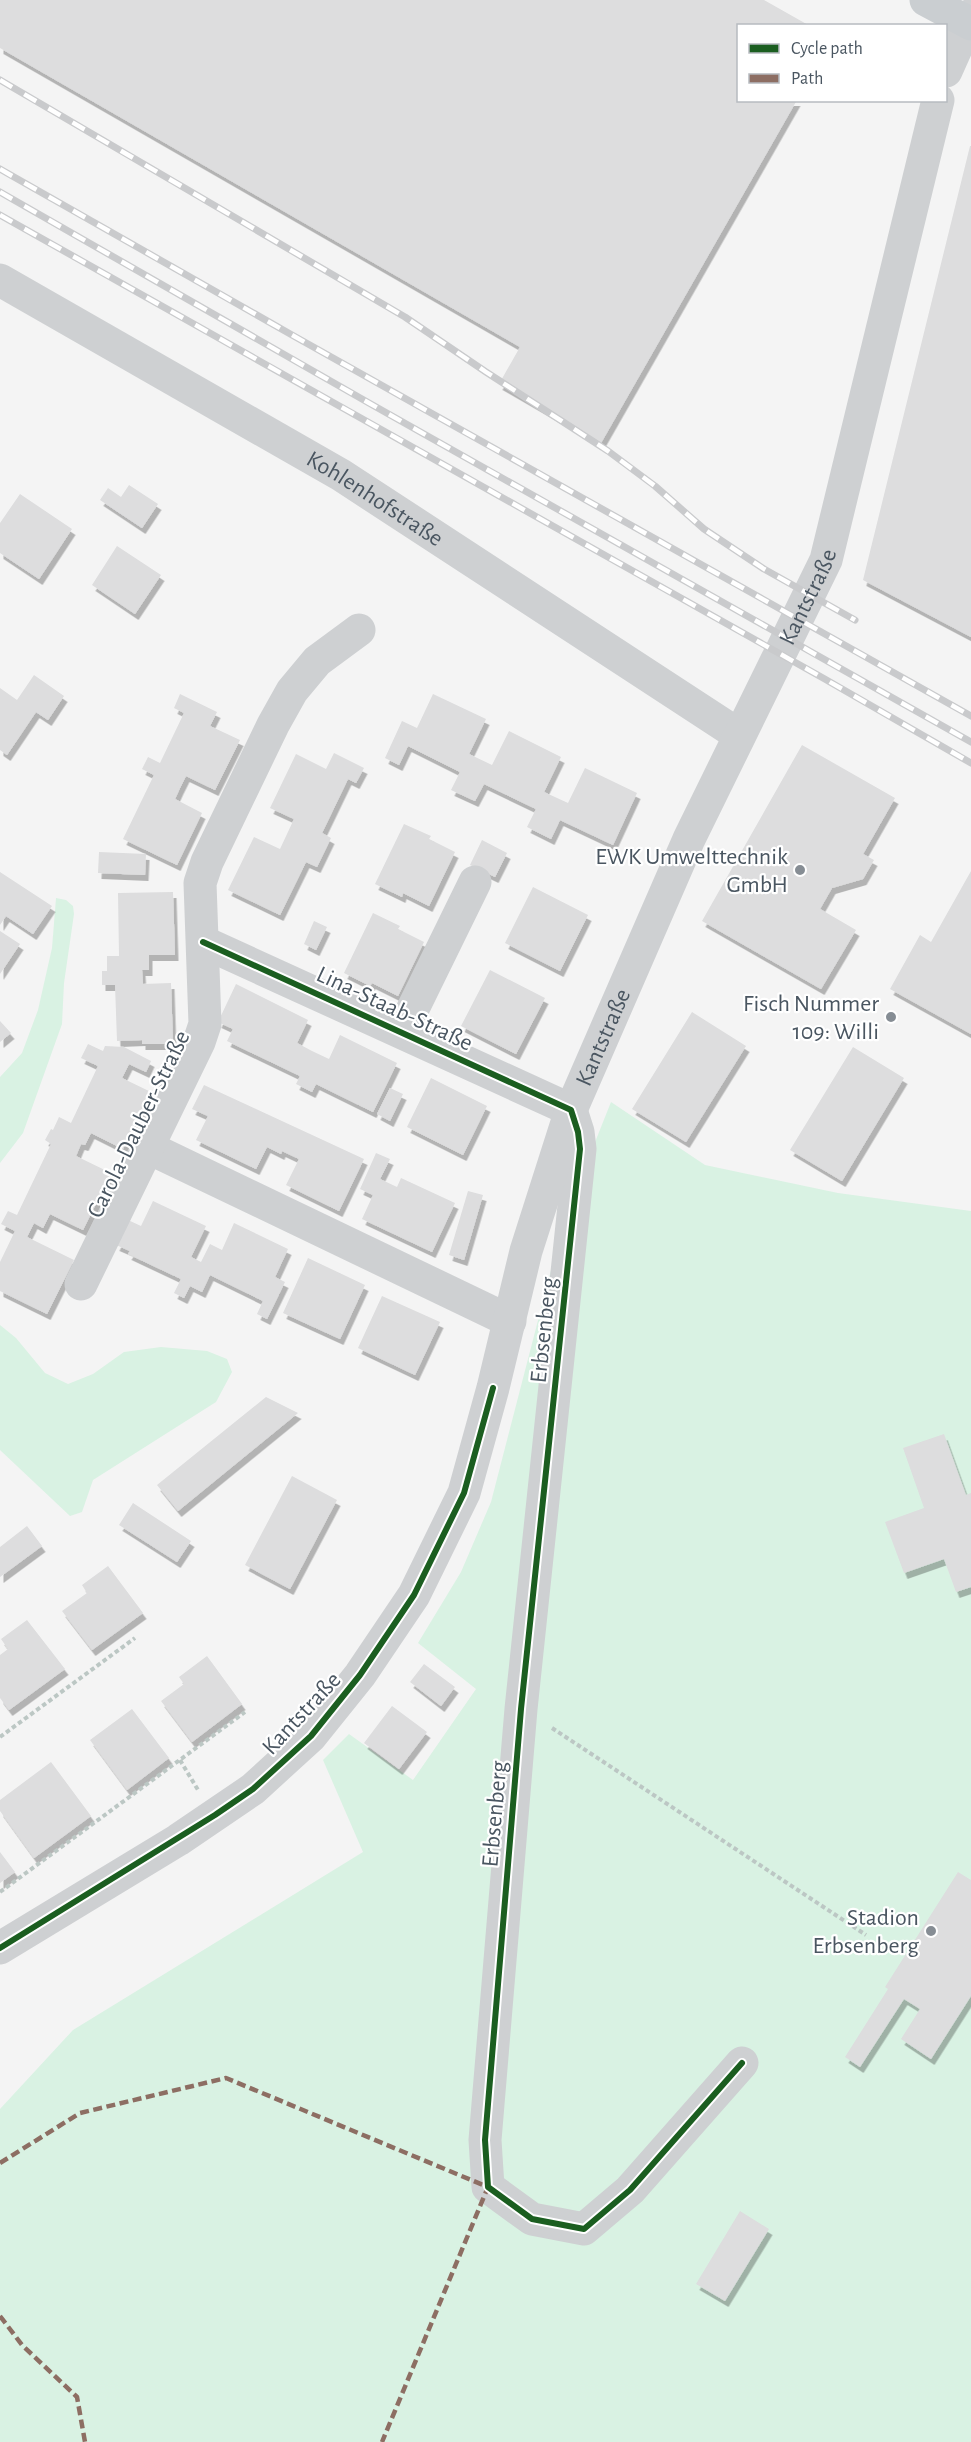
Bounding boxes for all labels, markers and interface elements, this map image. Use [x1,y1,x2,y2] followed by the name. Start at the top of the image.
[737,24,947,102] legend
[791,40,863,58] text: Cycle path
[791,70,823,88] text: Path
[302,447,447,551] street label: Kohlenhofstraße
[775,547,841,649] street label: Kantstraße
[595,845,788,897] place label: EWK Umwelttechnik GmbH
[793,863,807,877] marker: EWK Umwelttechnik GmbH
[313,962,476,1056] street label: Lina-Staab-Straße
[572,986,635,1090] street label: Kantstraße
[743,992,879,1044] place label: Fisch Nummer 109: Willi
[884,1010,898,1024] marker: Fisch Nummer 109: Willi
[83,1027,195,1222] street label: Carola-Dauber-Straße
[526,1276,562,1384] street label: Erbsenberg
[258,1668,346,1760] street label: Kantstraße
[478,1760,512,1868] street label: Erbsenberg
[812,1906,919,1958] place label: Stadion Erbsenberg
[924,1924,938,1938] marker: Stadion Erbsenberg

